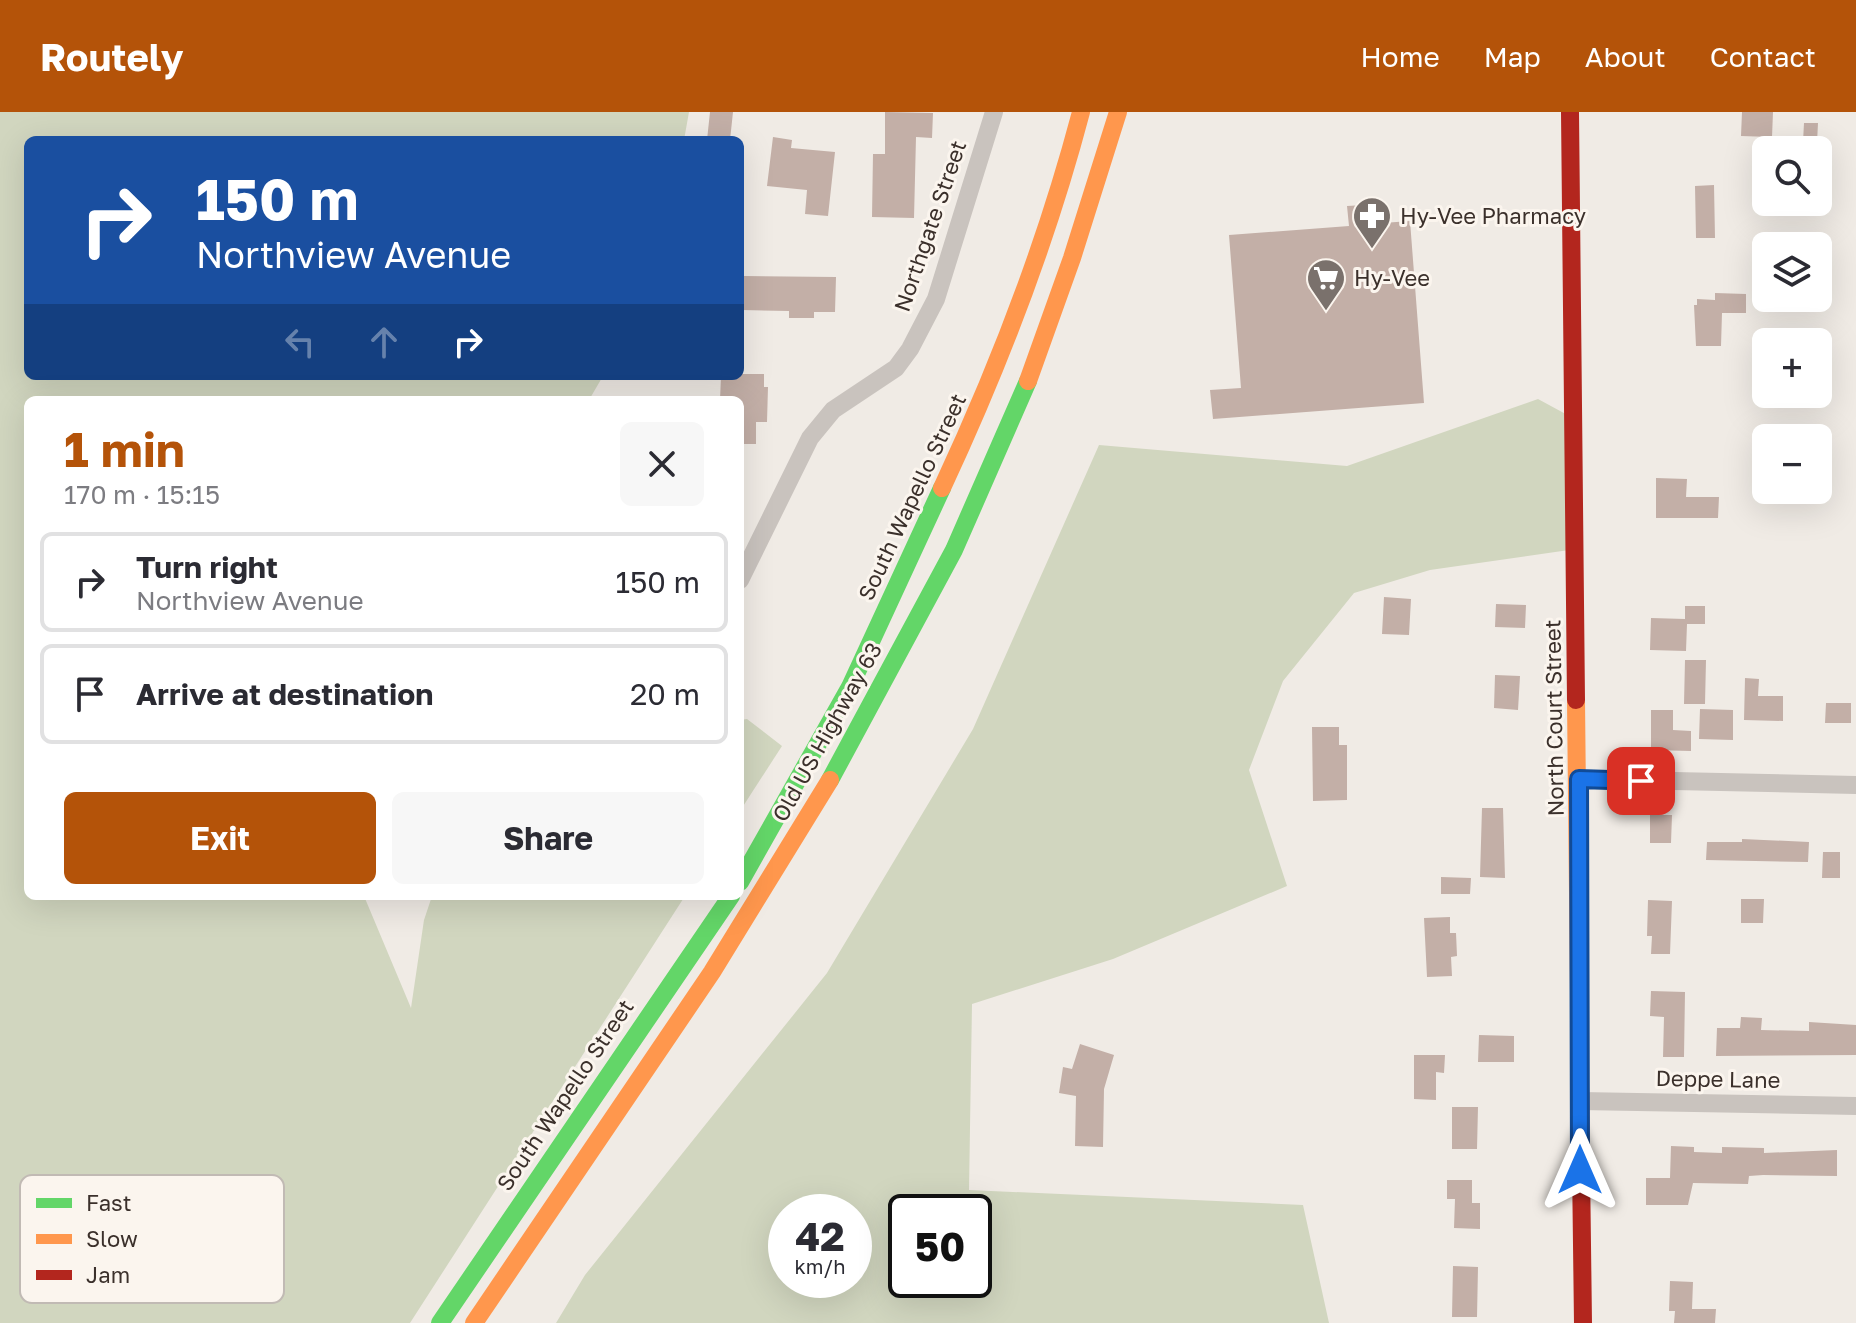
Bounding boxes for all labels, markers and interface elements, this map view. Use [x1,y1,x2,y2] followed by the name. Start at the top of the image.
[40,34,184,79] text: Routely
[1361,40,1440,73] text: Home
[1484,40,1541,73] text: Map
[1585,40,1666,73] text: About
[1710,40,1816,73] text: Contact
[1752,136,1832,504] map controls
[1752,136,1832,216] button: search
[888,137,971,315] street label: Northgate Street
[196,165,358,232] text: 150 m
[64,168,168,272] icon: right
[1351,195,1393,250] pharmacy icon: Hy-Vee Pharmacy
[1400,202,1586,229] place label: Hy-Vee Pharmacy
[1752,232,1832,312] button: layers
[196,233,511,276] text: Northview Avenue
[1305,257,1347,312] supermarket icon: Hy-Vee
[1354,264,1430,291] place label: Hy-Vee
[278,320,322,364] icon: left
[362,320,406,364] icon: ahead
[446,320,490,364] icon: right
[1752,328,1832,408] button: +
[852,389,971,604] street label: South Wapello Street
[64,420,185,478] text: 1 min
[620,422,704,506] button: close
[1752,424,1832,504] button: −
[64,479,220,510] text: 170 m · 15:15
[136,549,278,585] text: Turn right
[68,560,112,604] icon: right
[615,564,700,600] text: 150 m
[136,585,364,616] text: Northview Avenue
[1538,619,1569,817] street label: North Court Street
[766,637,887,826] street label: Old US Highway 63
[68,672,112,716] icon: arrive
[136,676,433,712] text: Arrive at destination
[630,676,700,712] text: 20 m
[1607,747,1675,815] pin
[1619,759,1663,803] icon: arrive
[64,792,376,884] button: Exit
[392,792,704,884] button: Share
[490,994,639,1196] street label: South Wapello Street
[1655,1064,1781,1093] street label: Deppe Lane
[1538,1128,1622,1212] position arrow
[20,1175,284,1303] legend
[86,1189,132,1216] text: Fast
[888,1194,992,1298] speed limit sign: 50
[795,1212,845,1260] text: 42
[86,1225,138,1252] text: Slow
[795,1254,845,1278] text: km/h
[86,1261,130,1288] text: Jam

